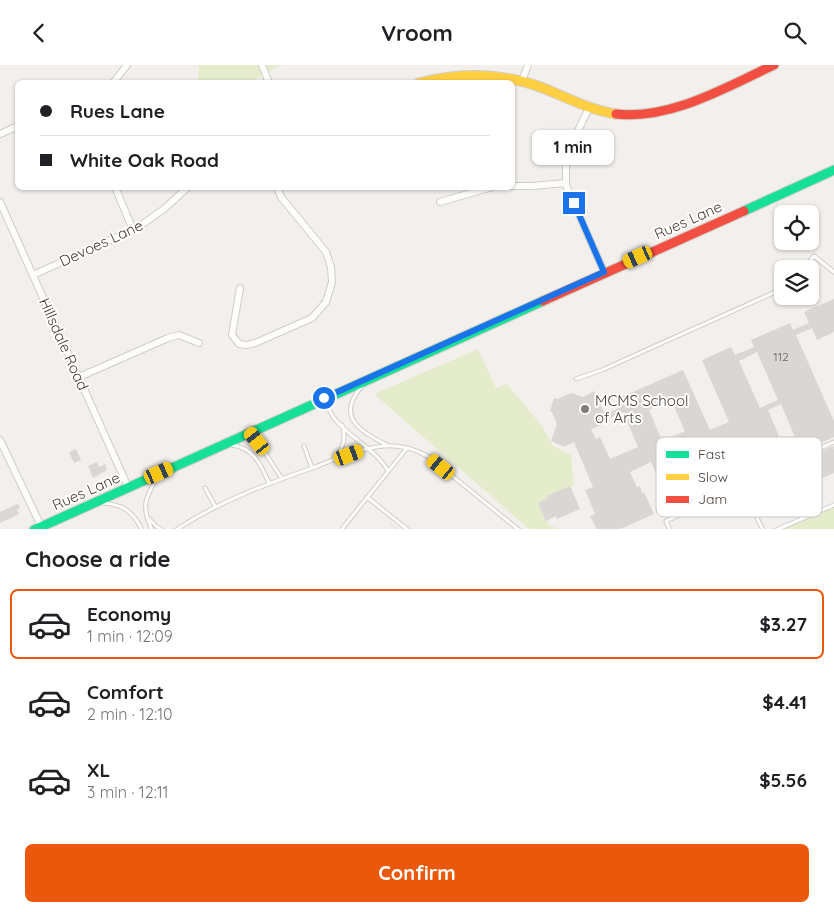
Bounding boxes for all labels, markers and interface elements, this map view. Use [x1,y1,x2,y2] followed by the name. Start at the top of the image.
[25,19,53,47] icon: back
[381,19,453,47] text: Vroom
[781,19,809,47] icon: search
[70,99,165,123] text: Rues Lane
[533,131,615,165] callout: 1 min
[554,137,592,157] text: 1 min
[70,148,219,172] text: White Oak Road
[563,192,585,214] route end
[651,197,725,243] street label: Rues Lane
[774,205,819,305] map controls
[774,205,819,250] button: locate
[56,215,146,271] street label: Devoes Lane
[621,244,654,270] car
[774,260,819,305] button: layers
[35,295,93,393] street label: Hillsdale Road
[773,349,789,364] house number: 112
[313,387,335,409] route start
[595,391,688,427] place label: MCMS School of Arts
[579,403,591,415] marker: MCMS School of Arts
[241,425,272,457] car
[656,437,822,517] legend
[332,443,365,467] car
[698,445,726,463] text: Fast
[424,452,457,482] car
[142,460,175,486] car
[49,468,123,514] street label: Rues Lane
[698,468,728,486] text: Slow
[698,490,727,508] text: Jam
[25,545,170,573] text: Choose a ride
[27,602,72,647] icon: car
[87,602,171,626] text: Economy
[759,612,807,636] text: $3.27
[87,626,173,646] text: 1 min · 12:09
[27,680,72,725] icon: car
[87,680,164,704] text: Comfort
[762,690,807,714] text: $4.41
[87,704,173,724] text: 2 min · 12:10
[27,758,72,803] icon: car
[87,758,110,782] text: XL
[759,768,807,792] text: $5.56
[87,782,169,802] text: 3 min · 12:11
[25,844,809,902] button: Confirm

